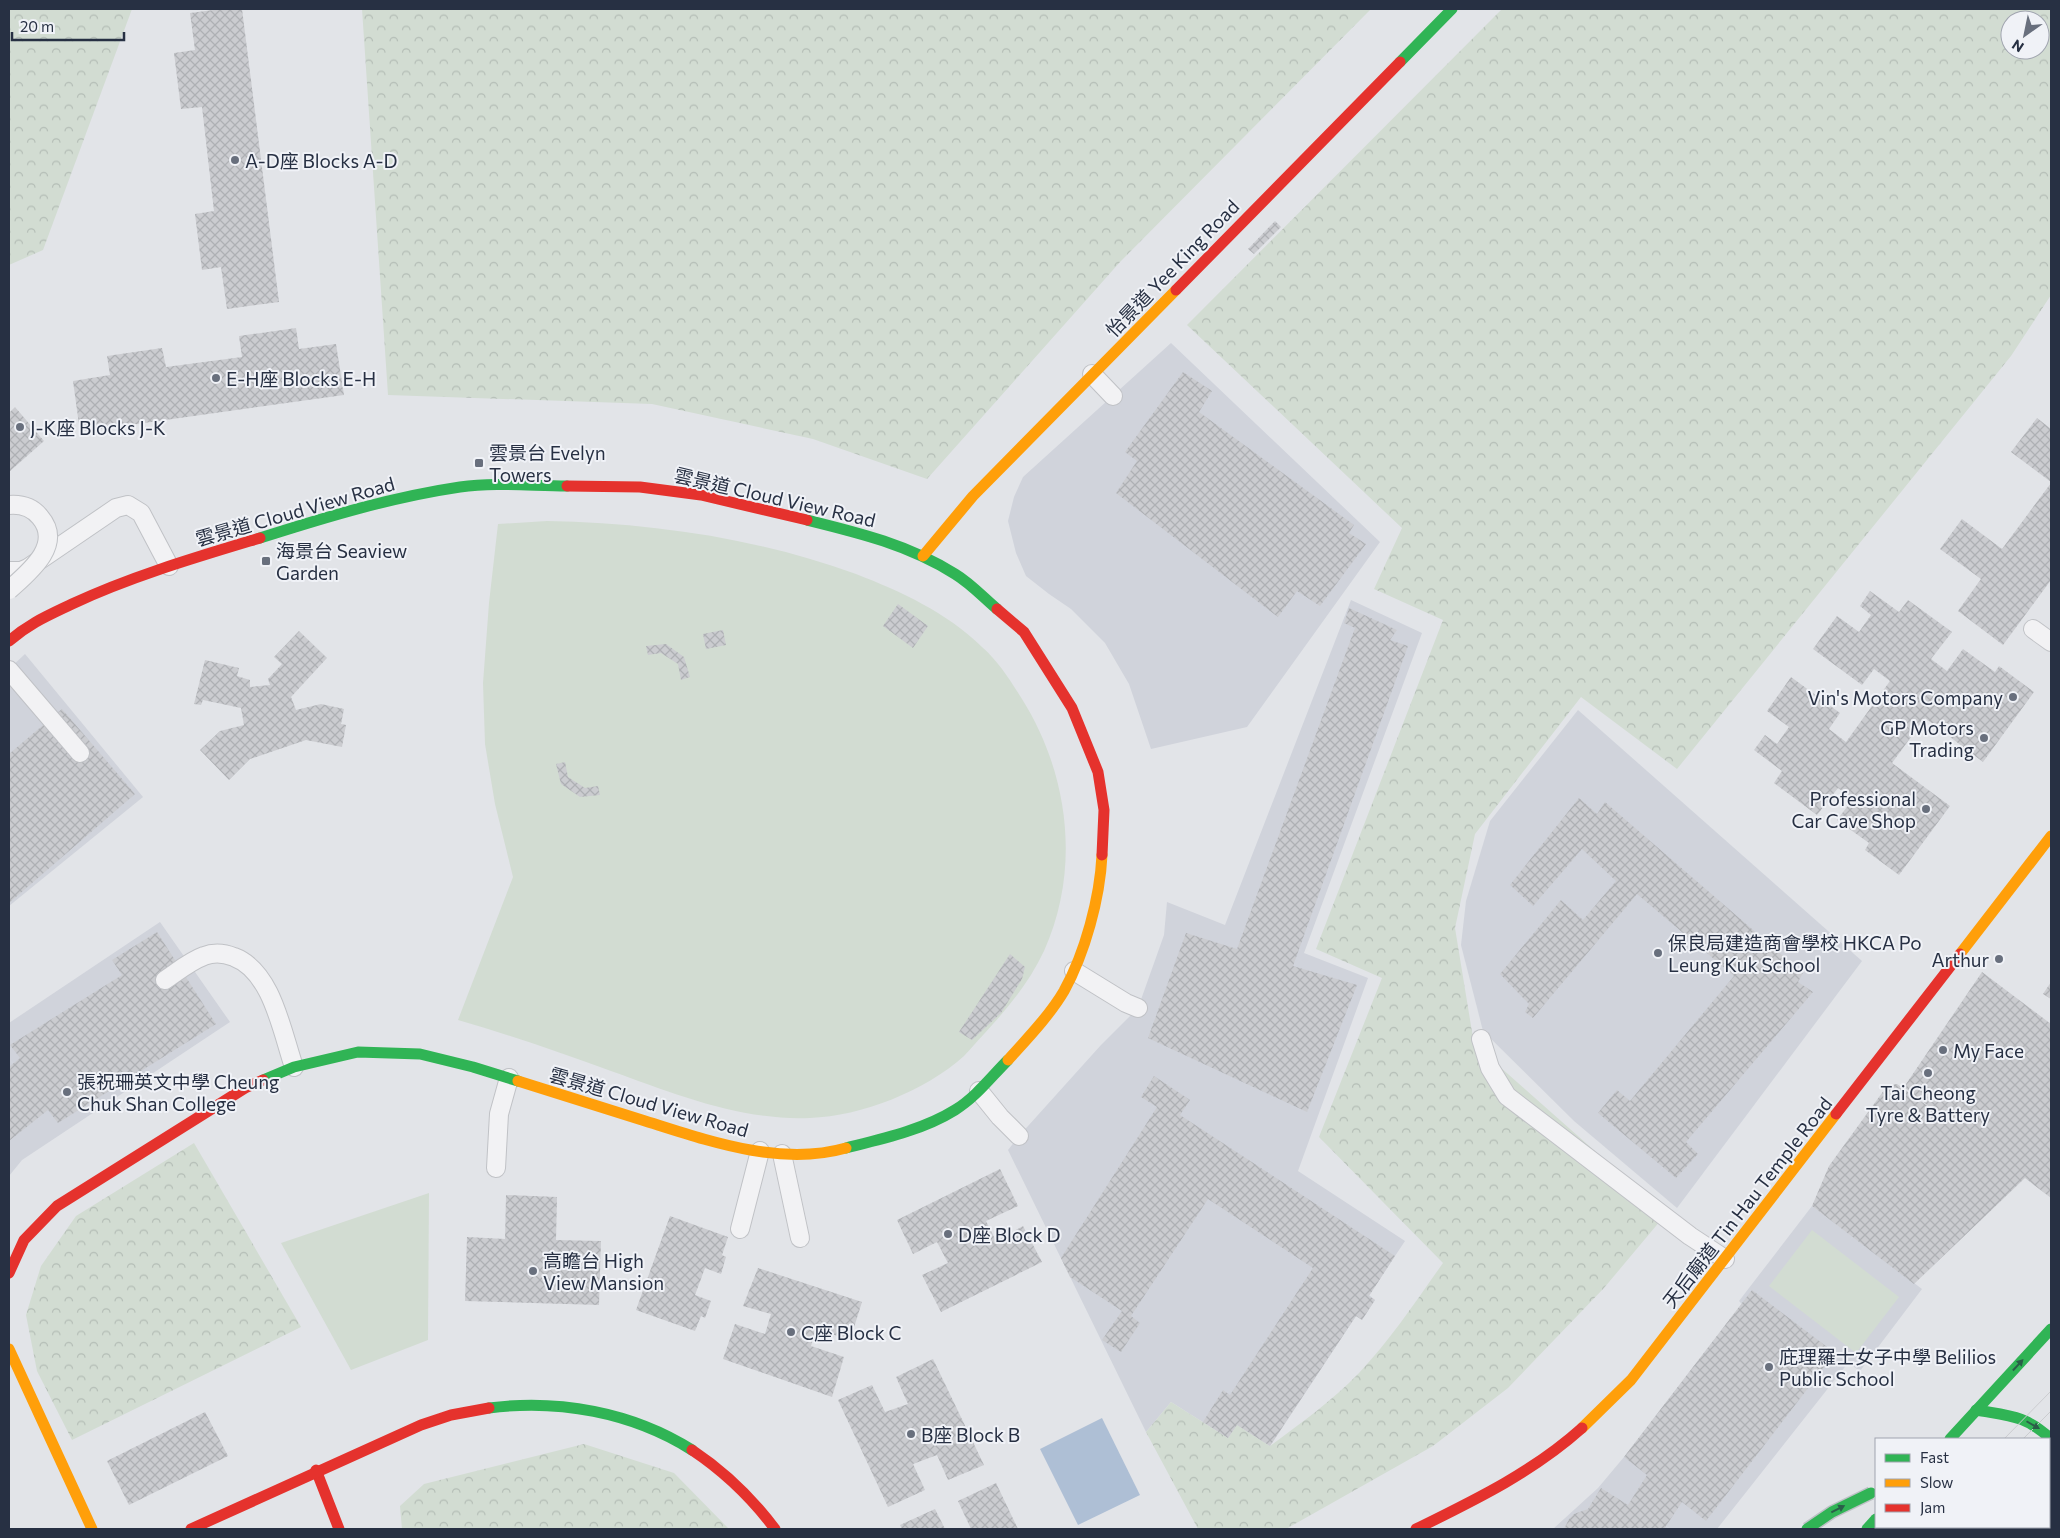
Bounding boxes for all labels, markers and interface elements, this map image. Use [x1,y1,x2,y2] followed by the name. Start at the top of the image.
[12,10,125,42] scale bar
[2000,10,2050,60] north arrow
[20,17,54,35] text: 20 m
[2009,36,2027,56] text: N
[245,149,398,172] place label: A-D座 Blocks A-D
[229,154,241,166] marker: A-D座 Blocks A-D
[1101,195,1243,341] street label: 怡景道 Yee King Road
[226,367,376,390] place label: E-H座 Blocks E-H
[210,372,222,384] marker: E-H座 Blocks E-H
[30,416,166,439] place label: J-K座 Blocks J-K
[14,421,26,433] marker: J-K座 Blocks J-K
[489,441,606,486] place label: 雲景台 Evelyn Towers
[473,457,485,469] marker: 雲景台 Evelyn Towers
[672,463,878,531] street label: 雲景道 Cloud View Road
[193,472,397,550] street label: 雲景道 Cloud View Road
[276,539,407,584] place label: 海景台 Seaview Garden
[260,555,272,567] marker: 海景台 Seaview Garden
[1808,686,2003,709] place label: Vin's Motors Company
[2007,691,2019,703] marker: Vin's Motors Company
[1880,716,1974,761] place label: GP Motors Trading
[1978,732,1990,744] marker: GP Motors Trading
[1791,787,1916,832] place label: Professional Car Cave Shop
[1920,803,1932,815] marker: Professional Car Cave Shop
[1668,931,1922,976] place label: 保良局建造商會學校 HKCA Po Leung Kuk School
[1652,947,1664,959] marker: 保良局建造商會學校 HKCA Po Leung Kuk School
[1931,948,1989,971] place label: Arthur
[1993,953,2005,965] marker: Arthur
[1953,1039,2024,1062] place label: My Face
[1937,1044,1949,1056] marker: My Face
[547,1063,751,1141] street label: 雲景道 Cloud View Road
[1922,1067,1934,1079] marker: Tai Cheong Tyre & Battery
[77,1070,279,1115] place label: 張祝珊英文中學 Cheung Chuk Shan College
[1866,1081,1990,1126] place label: Tai Cheong Tyre & Battery
[61,1086,73,1098] marker: 張祝珊英文中學 Cheung Chuk Shan College
[1658,1092,1836,1312] street label: 天后廟道 Tin Hau Temple Road
[958,1223,1060,1246] place label: D座 Block D
[942,1228,954,1240] marker: D座 Block D
[543,1249,664,1294] place label: 高瞻台 High View Mansion
[527,1265,539,1277] marker: 高瞻台 High View Mansion
[801,1321,901,1344] place label: C座 Block C
[785,1326,797,1338] marker: C座 Block C
[1779,1345,1996,1390] place label: 庇理羅士女子中學 Belilios Public School
[2012,1359,2024,1371] one-way arrow
[1763,1361,1775,1373] marker: 庇理羅士女子中學 Belilios Public School
[2026,1420,2039,1429] one-way arrow
[921,1423,1020,1446] place label: B座 Block B
[905,1428,917,1440] marker: B座 Block B
[1875,1438,2050,1528] legend
[1920,1448,1949,1466] text: Fast
[1920,1473,1953,1491] text: Slow
[1920,1498,1945,1516] text: Jam
[1831,1505,1845,1513] one-way arrow

